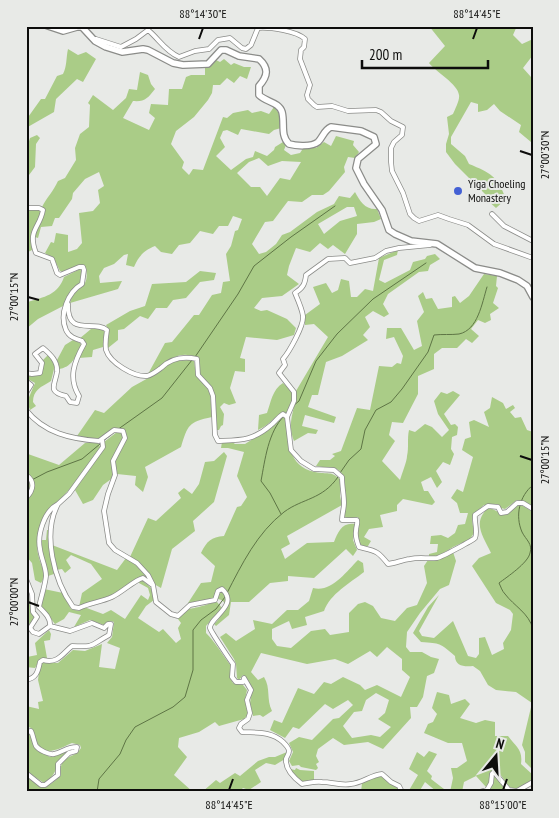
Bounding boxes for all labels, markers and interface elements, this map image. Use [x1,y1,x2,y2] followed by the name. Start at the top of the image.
[179,6,227,21] text: 88°14'30"E
[453,6,501,21] text: 88°14'45"E
[362,38,488,70] scale bar
[369,45,402,64] text: 200 m
[537,131,552,179] text: 27°00'30"N
[468,176,525,205] place label: Yiga Choeling Monastery
[452,185,464,197] marker: Yiga Choeling Monastery
[6,273,21,321] text: 27°00'15"N
[537,436,552,484] text: 27°00'15"N
[6,578,21,626] text: 27°00'00"N
[472,730,522,780] north arrow
[494,734,506,753] text: N
[205,797,253,812] text: 88°14'45"E
[479,797,527,812] text: 88°15'00"E

